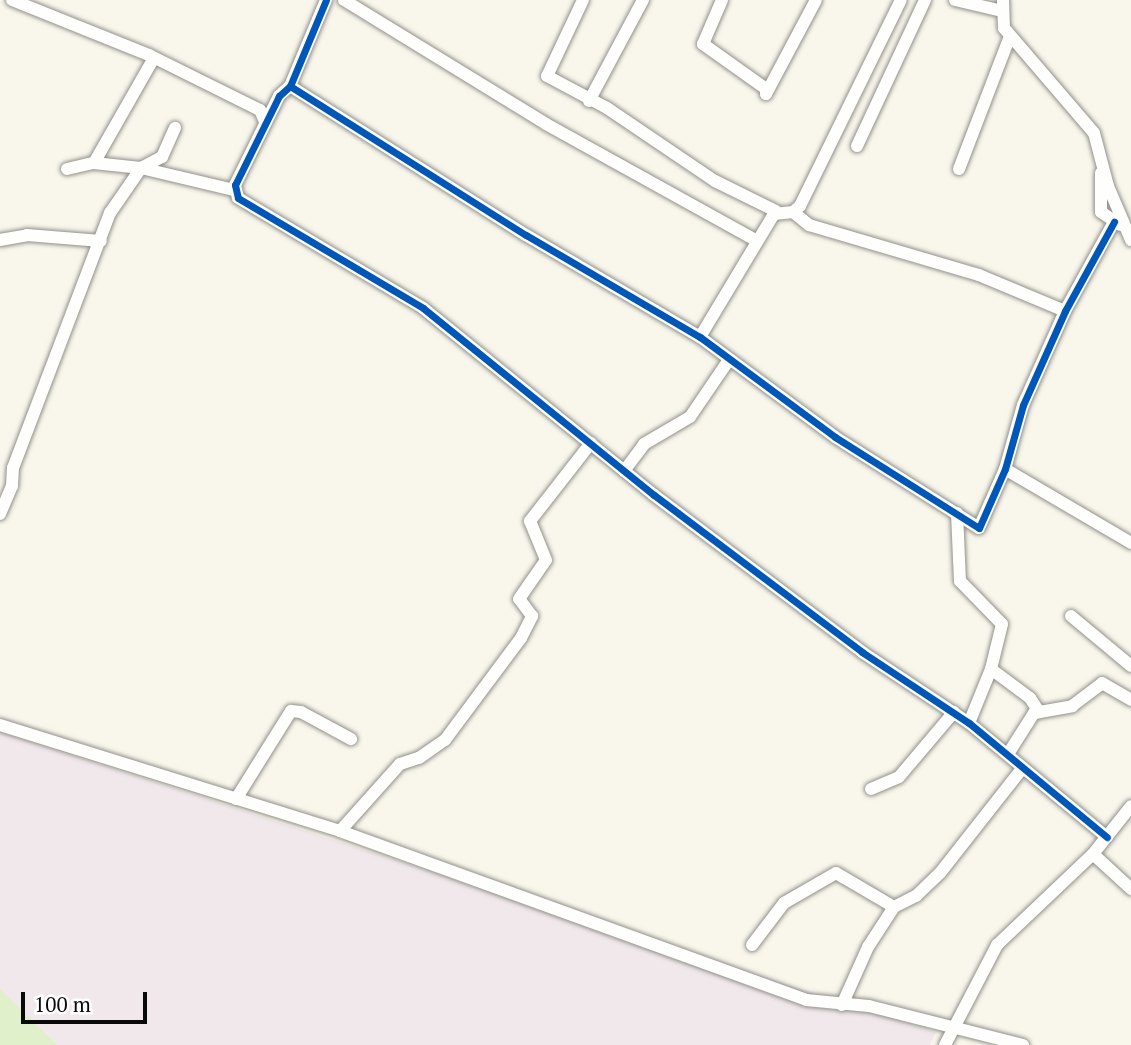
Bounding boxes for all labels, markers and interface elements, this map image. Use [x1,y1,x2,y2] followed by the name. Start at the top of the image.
[24,978,150,1022] scale bar
[34,990,91,1018] text: 100 m

